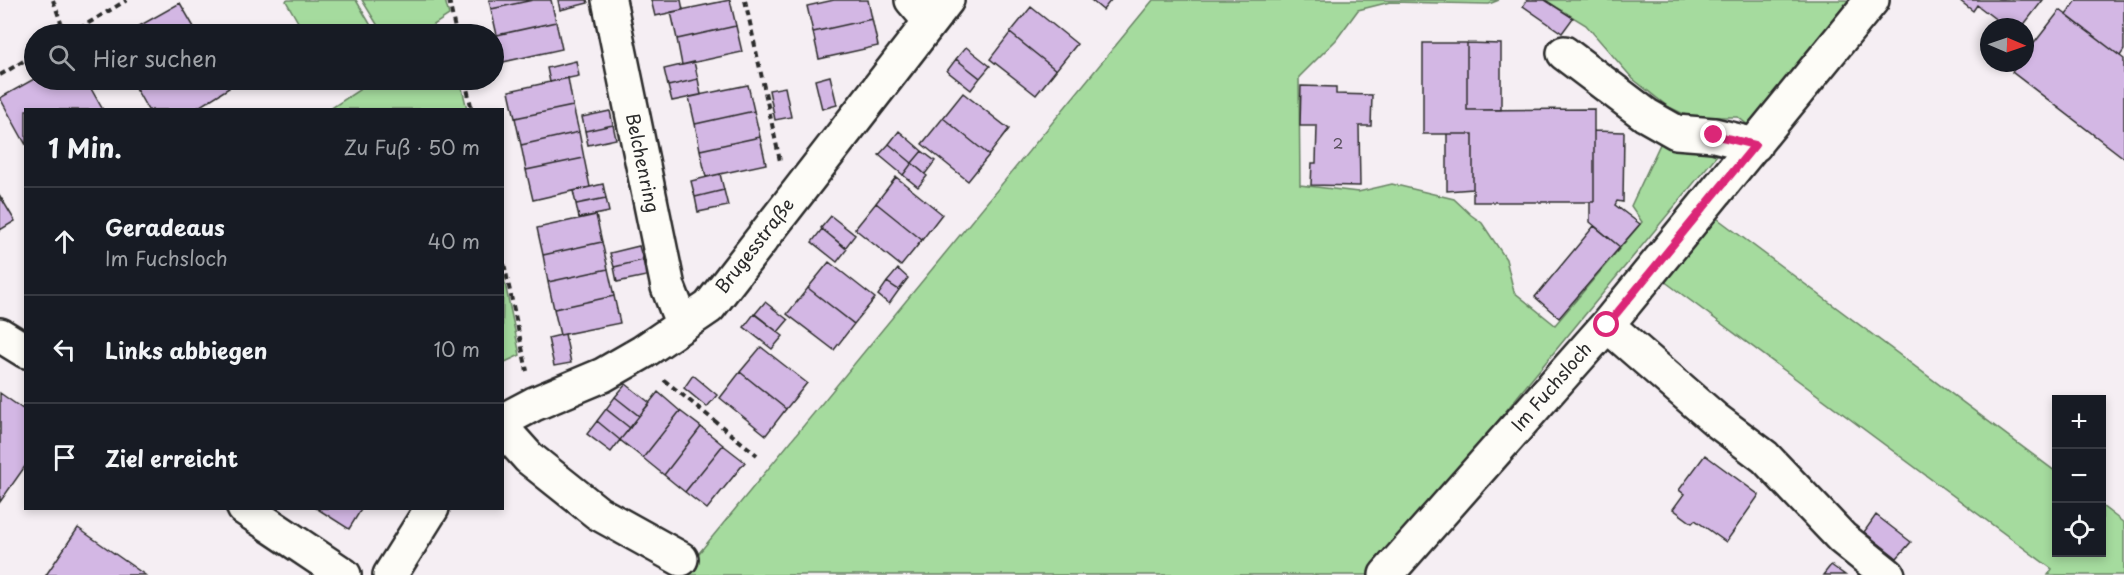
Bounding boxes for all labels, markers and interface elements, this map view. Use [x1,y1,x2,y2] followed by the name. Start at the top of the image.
[1980,18,2034,72] north arrow
[24,24,504,90] search box
[45,41,78,74] icon: search
[93,41,217,74] text: Hier suchen
[620,111,667,215] street label: Belchenring
[1700,121,1726,147] route end
[48,128,122,167] text: 1 Min.
[1333,131,1343,154] house number: 2
[344,132,480,162] text: Zu Fuß · 50 m
[708,192,800,299] street label: Brugesstraße
[105,210,225,243] text: Geradeaus
[48,225,81,258] icon: ahead
[428,226,480,256] text: 40 m
[105,243,228,273] text: Im Fuchsloch
[1593,311,1619,337] route start
[48,333,81,366] icon: left
[105,333,267,366] text: Links abbiegen
[433,334,480,364] text: 10 m
[1504,335,1597,437] street label: Im Fuchsloch
[2052,395,2106,557] map controls
[2052,395,2106,449] button: +
[48,441,81,474] icon: arrive
[105,441,238,474] text: Ziel erreicht
[2052,449,2106,503] button: −
[2052,503,2106,557] button: locate

